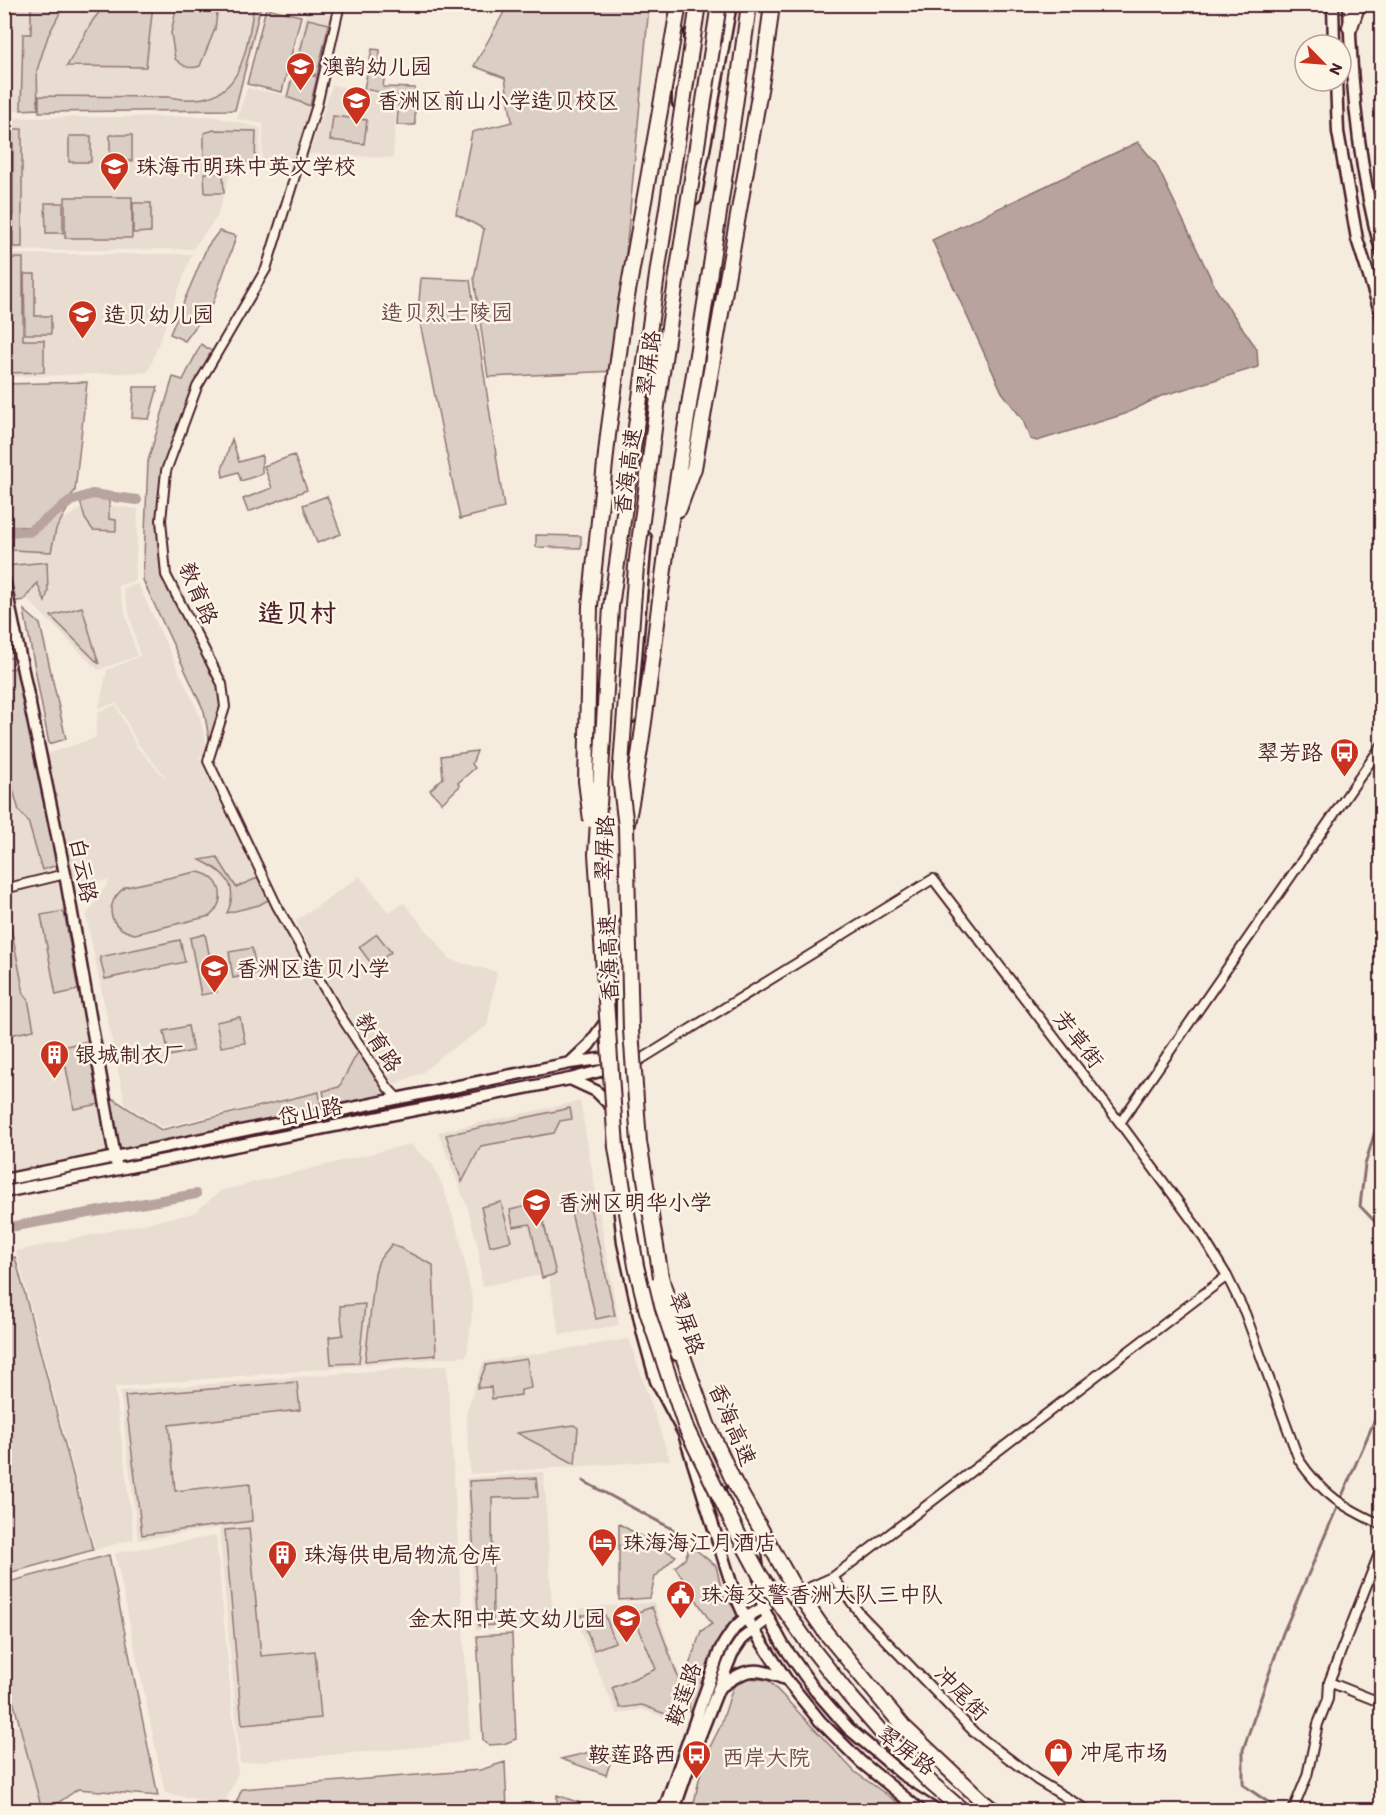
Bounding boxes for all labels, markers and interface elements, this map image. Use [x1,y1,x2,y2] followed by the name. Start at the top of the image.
[1293,33,1353,93] north arrow
[285,50,317,92] school or university icon: 澳韵幼儿园
[322,53,432,80] place label: 澳韵幼儿园
[1325,60,1347,78] text: N
[340,84,372,126] school or university icon: 香洲区前山小学造贝校区
[377,87,619,114] place label: 香洲区前山小学造贝校区
[99,150,131,192] school or university icon: 珠海市明珠中英文学校
[136,153,356,180] place label: 珠海市明珠中英文学校
[67,298,99,340] school or university icon: 造贝幼儿园
[381,299,513,326] park label: 造贝烈士陵园
[104,301,214,328] place label: 造贝幼儿园
[631,329,666,397] street label: 翠屏路
[608,426,647,517] street label: 香海高速
[173,558,224,629] street label: 教育路
[258,597,336,629] district label: 造贝村
[1328,736,1360,778] bus stop icon: 翠芳路
[1257,739,1323,766] place label: 翠芳路
[590,815,619,881] street label: 翠屏路
[64,835,103,905] street label: 白云路
[593,914,624,1002] street label: 香海高速
[199,952,231,994] school or university icon: 香洲区造贝小学
[236,955,390,982] place label: 香洲区造贝小学
[1048,1005,1110,1074] street label: 芳草街
[349,1007,408,1077] street label: 教育路
[38,1038,70,1080] building icon: 银城制衣厂
[75,1041,185,1068] place label: 银城制衣厂
[275,1092,345,1131] street label: 岱山路
[521,1186,553,1228] school or university icon: 香洲区明华小学
[558,1189,712,1216] place label: 香洲区明华小学
[663,1288,710,1359] street label: 翠屏路
[703,1378,762,1470] street label: 香海高速
[586,1526,618,1568] hotel icon: 珠海海江月酒店
[623,1529,777,1556] place label: 珠海海江月酒店
[267,1538,299,1580] building icon: 珠海供电局物流仓库
[304,1541,502,1568] place label: 珠海供电局物流仓库
[664,1578,696,1620] public building icon: 珠海交警香洲大队三中队
[701,1581,943,1608] place label: 珠海交警香洲大队三中队
[611,1602,643,1644] school or university icon: 金太阳中英文幼儿园
[408,1605,606,1632] place label: 金太阳中英文幼儿园
[660,1659,707,1730] street label: 鞍莲路
[929,1660,995,1726] street label: 冲尾街
[872,1720,941,1781] street label: 翠屏路
[1043,1736,1075,1778] shop icon: 冲尾市场
[681,1738,713,1780] bus stop icon: 鞍莲路西
[1080,1739,1168,1766] place label: 冲尾市场
[588,1741,676,1768] place label: 鞍莲路西
[722,1744,810,1771] park label: 西岸大院

